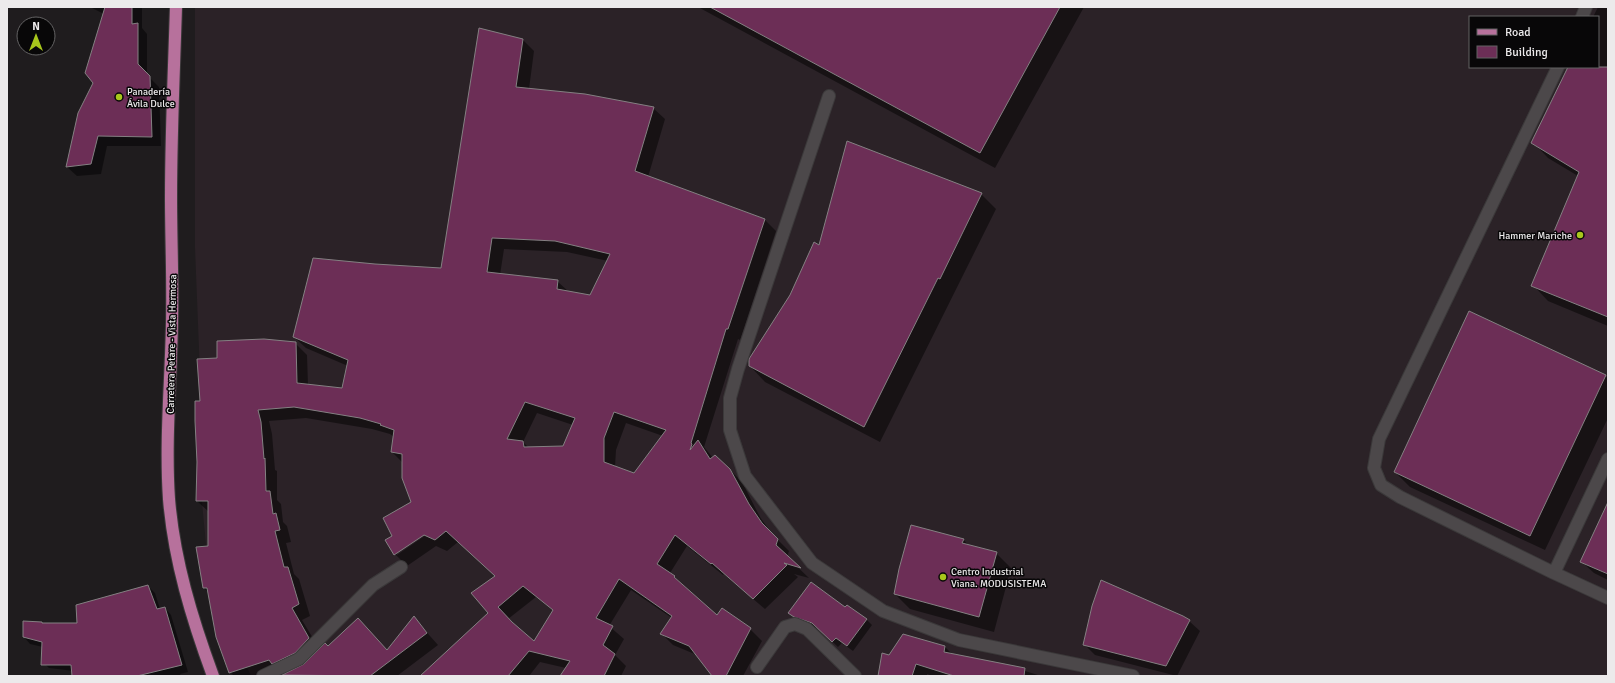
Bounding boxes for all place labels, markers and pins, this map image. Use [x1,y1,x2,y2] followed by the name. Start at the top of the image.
[127,86,175,110] place label: Panadería Ávila Dulce
[114,92,124,102] marker: Panadería Ávila Dulce
[1498,230,1572,242] place label: Hammer Mariche
[1575,230,1585,240] marker: Hammer Mariche
[951,566,1046,590] place label: Centro Industrial Viana. MODUSISTEMA
[938,572,948,582] marker: Centro Industrial Viana. MODUSISTEMA

